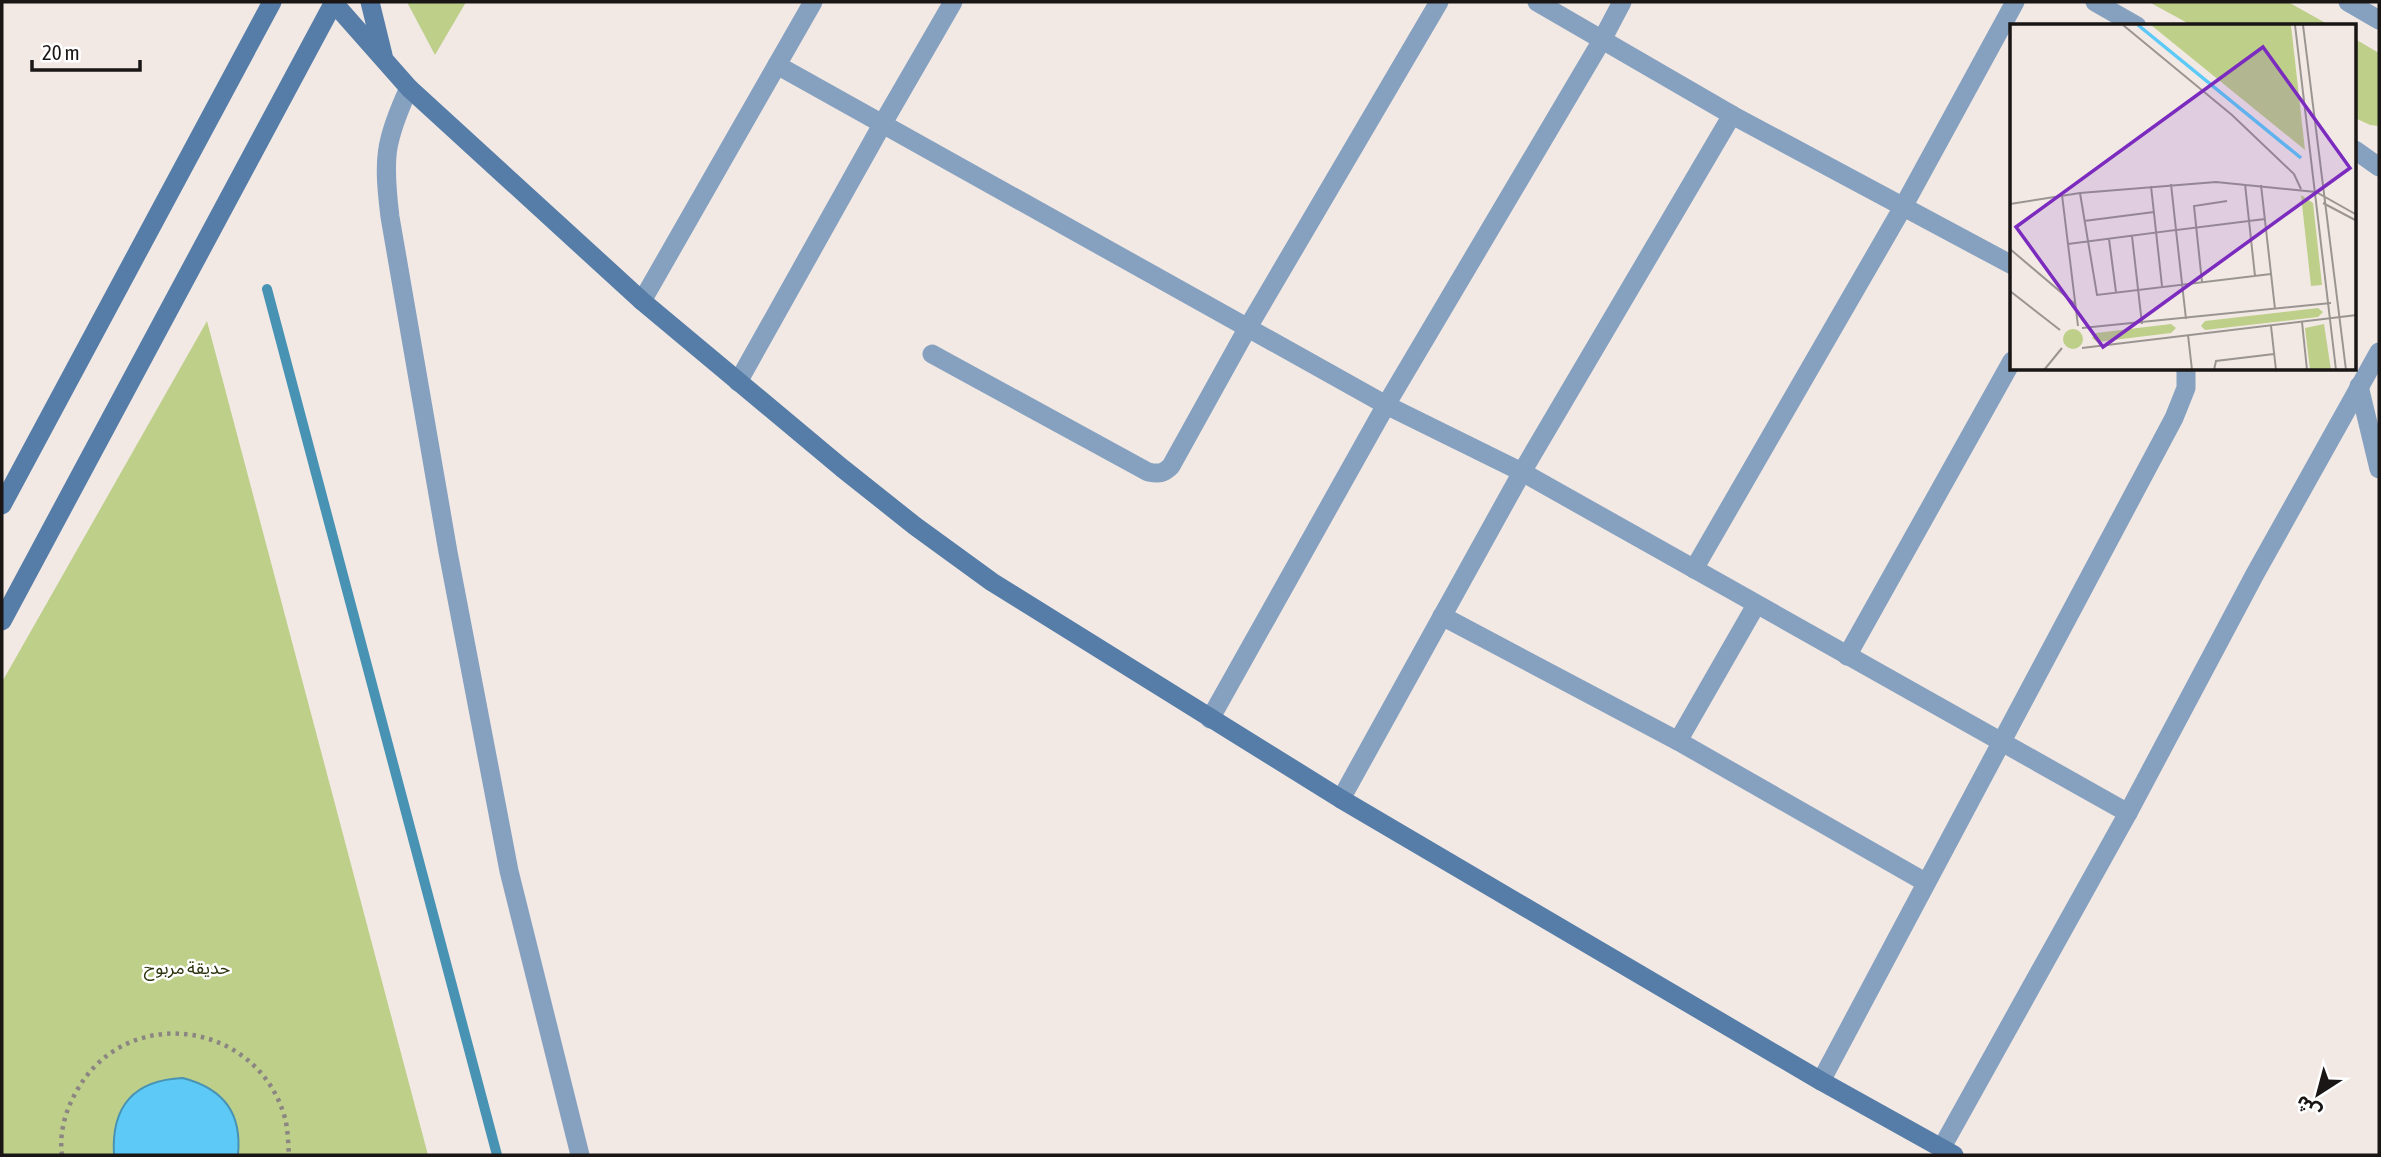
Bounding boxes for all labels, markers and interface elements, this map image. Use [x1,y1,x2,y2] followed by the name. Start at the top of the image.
[2010,24,2356,371] inset map
[32,28,140,72] scale bar
[42,40,80,64] text: 20 m
[144,957,230,981] park label: حديقة مربوح
[2283,1059,2353,1129] north arrow
[2291,1091,2325,1124] text: ش

